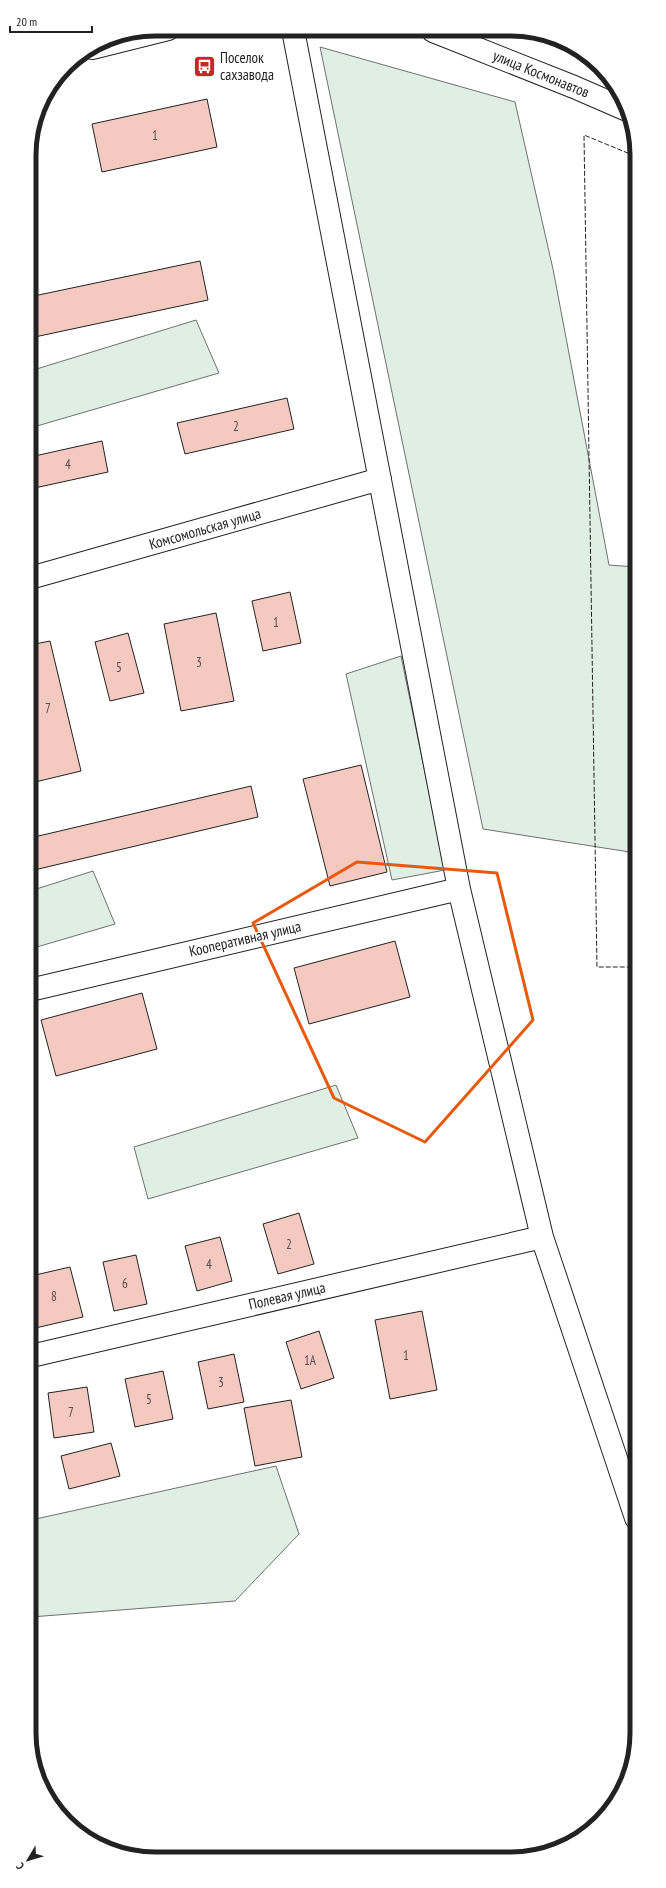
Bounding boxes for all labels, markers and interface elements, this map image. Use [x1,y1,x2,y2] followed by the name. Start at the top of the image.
[10,8,92,34] scale bar
[16,14,37,29] text: 20 m
[490,46,592,102] street label: улица Космонавтов
[220,48,274,84] place label: Поселок сахзавода
[192,54,218,80] bus stop icon: Поселок сахзавода
[152,127,158,144] house number: 1
[233,418,239,435] house number: 2
[65,456,71,473] house number: 4
[147,503,263,554] street label: Комсомольская улица
[273,614,279,631] house number: 1
[196,654,202,671] house number: 3
[116,659,122,676] house number: 5
[45,700,51,717] house number: 7
[187,916,303,961] street label: Кооперативная улица
[286,1236,292,1253] house number: 2
[206,1256,212,1273] house number: 4
[122,1275,128,1292] house number: 6
[247,1277,327,1314] street label: Полевая улица
[51,1288,57,1305] house number: 8
[403,1347,409,1364] house number: 1
[304,1352,317,1369] house number: 1А
[218,1374,224,1391] house number: 3
[146,1391,152,1408] house number: 5
[68,1404,74,1421] house number: 7
[8,1840,48,1880] north arrow
[13,1860,27,1872] text: С

